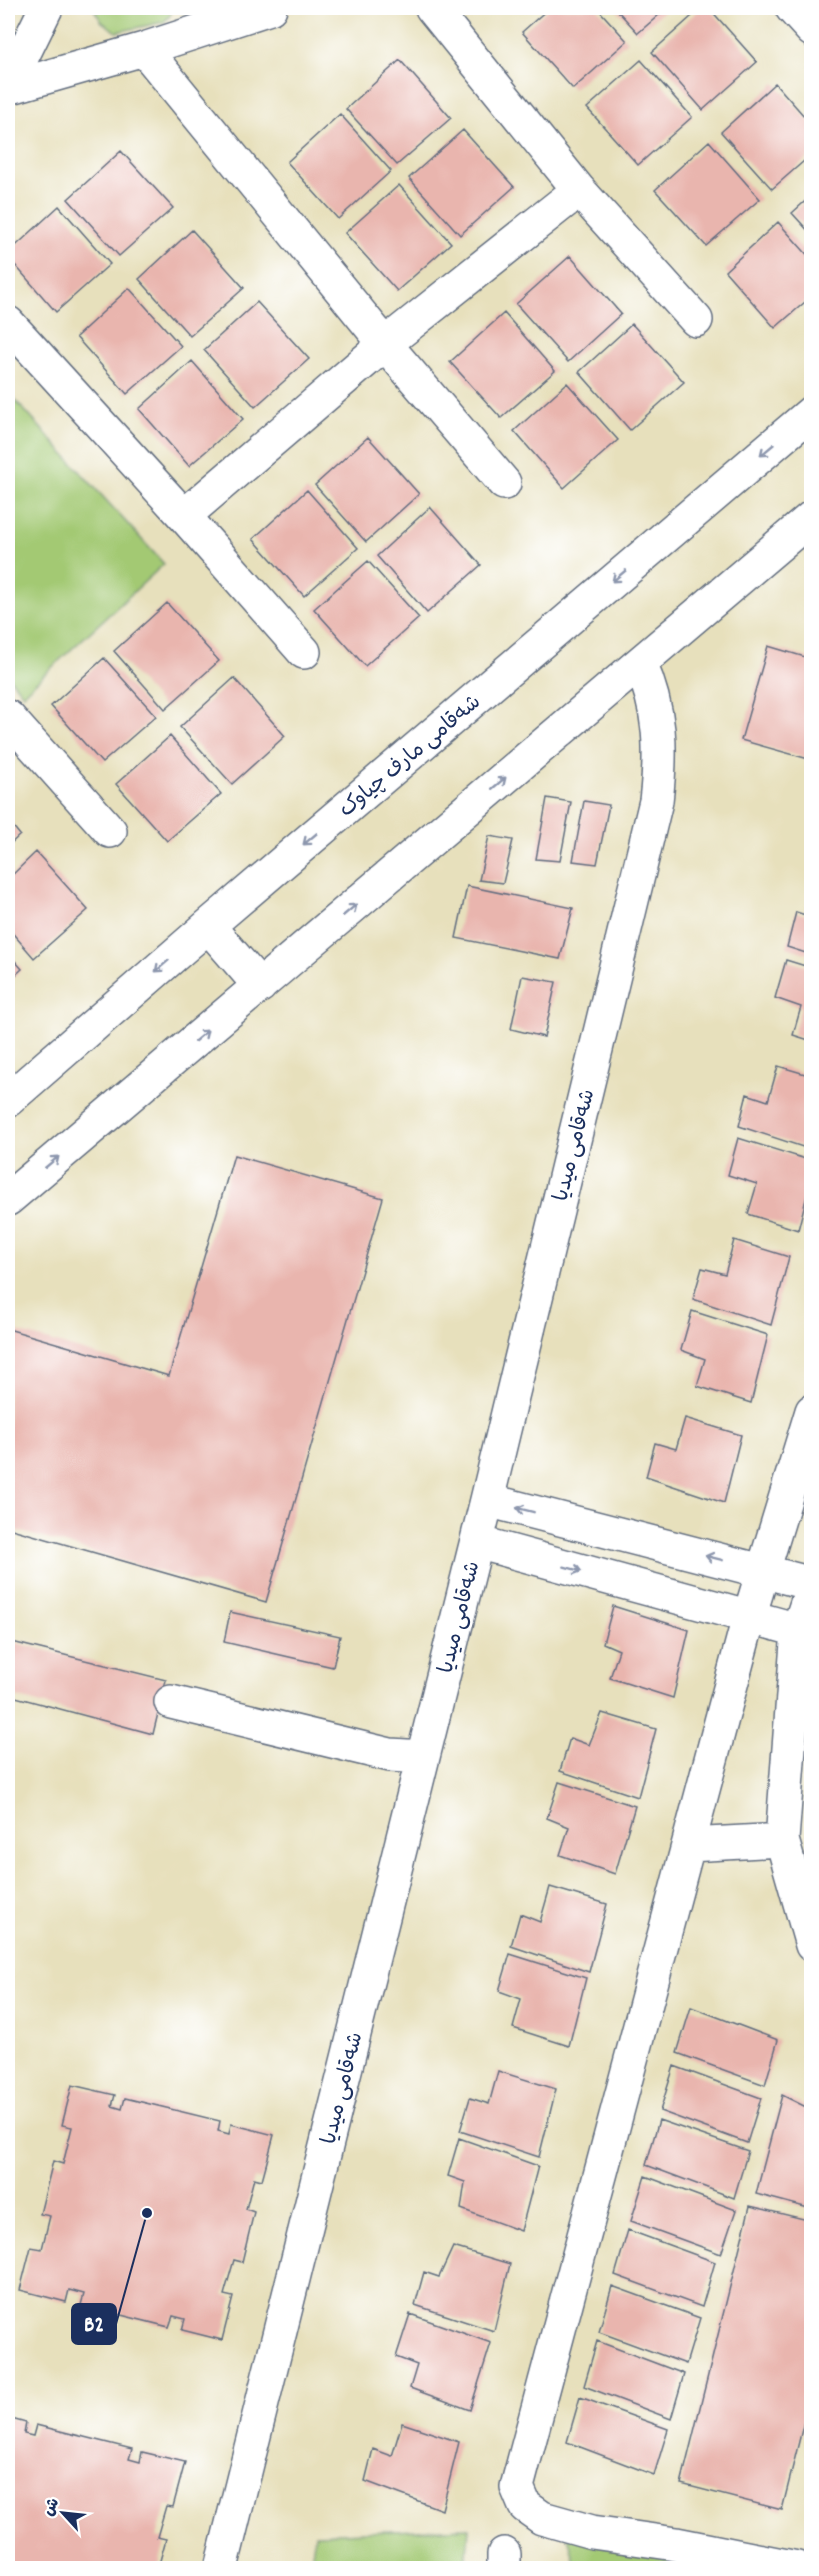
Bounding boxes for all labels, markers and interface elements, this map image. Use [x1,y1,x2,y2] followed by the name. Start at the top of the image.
[760,443,775,457] one-way arrow
[612,569,627,583] one-way arrow
[333,689,488,826] street label: شەقامی مارف چیاوک
[491,777,507,790] one-way arrow
[303,832,318,846] one-way arrow
[342,903,358,916] one-way arrow
[155,959,170,973] one-way arrow
[193,1029,208,1043] one-way arrow
[547,1086,604,1205] street label: شەقامی میدیا
[44,1155,60,1168] one-way arrow
[516,1504,535,1515] one-way arrow
[705,1552,724,1564] one-way arrow
[432,1558,489,1677] street label: شەقامی میدیا
[564,1564,583,1575] one-way arrow
[315,2029,372,2148] street label: شەقامی میدیا
[72,2304,116,2344] callout: B2
[84,2311,104,2342] text: B2
[33,2483,93,2543] north arrow
[38,2494,66,2520] text: ش

